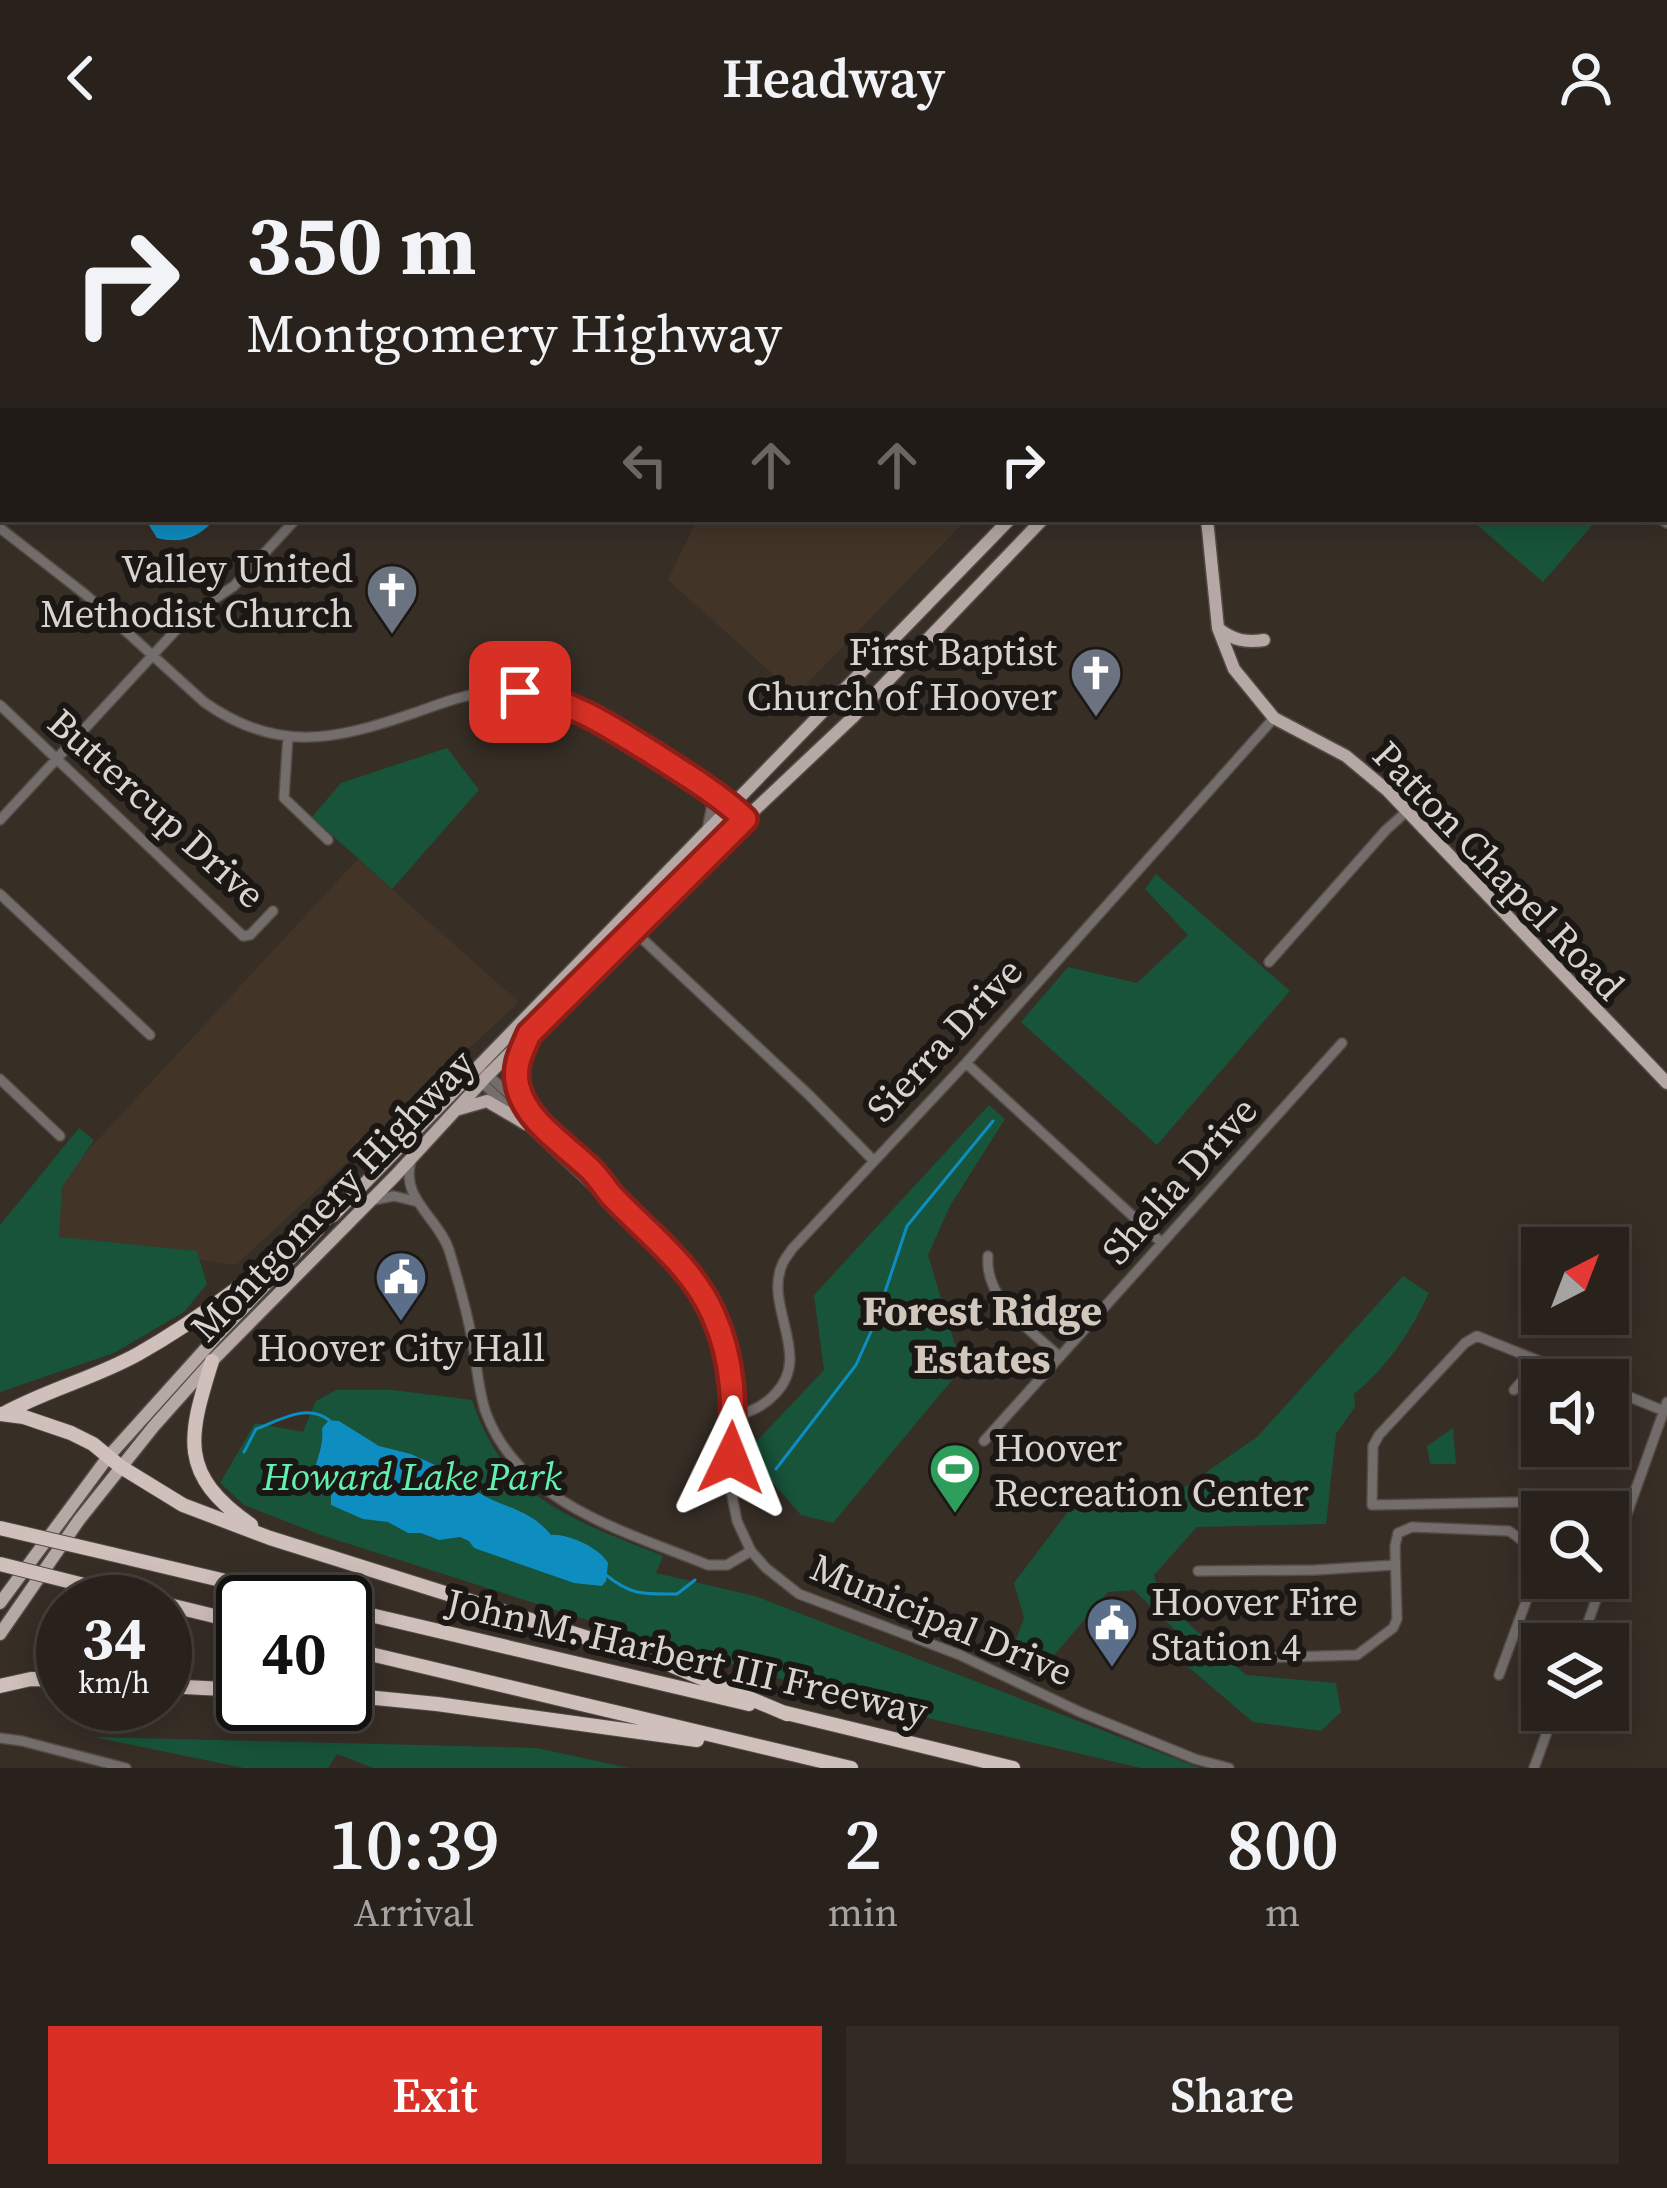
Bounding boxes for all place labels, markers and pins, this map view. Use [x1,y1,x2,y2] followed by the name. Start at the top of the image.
[40,542,353,640] place label: Valley United Methodist Church
[364,562,420,636] church icon: Valley United Methodist Church
[747,625,1057,723] place label: First Baptist Church of Hoover
[469,641,571,743] pin
[1068,645,1124,719] church icon: First Baptist Church of Hoover
[373,1249,429,1323] public building icon: Hoover City Hall
[257,1321,545,1374] place label: Hoover City Hall
[994,1421,1309,1519] place label: Hoover Recreation Center
[927,1441,983,1515] sports icon: Hoover Recreation Center
[1151,1575,1358,1673] place label: Hoover Fire Station 4
[1084,1595,1140,1669] public building icon: Hoover Fire Station 4

